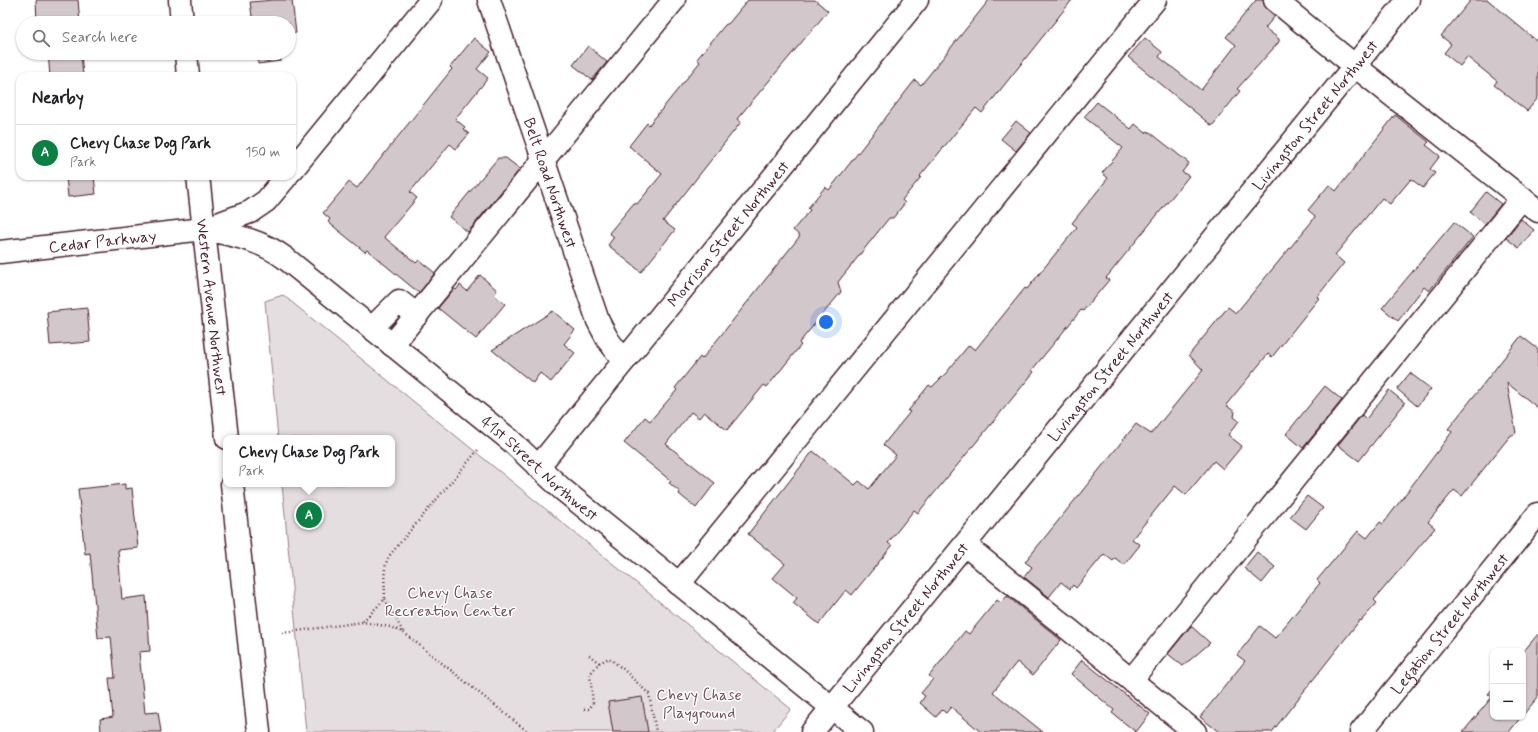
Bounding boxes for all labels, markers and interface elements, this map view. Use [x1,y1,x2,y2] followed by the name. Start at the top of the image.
[16,16,296,60] search box
[30,27,52,49] icon: search
[62,28,138,48] text: Search here
[1248,36,1383,195] street label: Livingston Street Northwest
[32,87,84,109] text: Nearby
[518,115,582,251] street label: Belt Road Northwest
[70,134,211,154] text: Chevy Chase Dog Park
[41,144,49,161] text: A
[246,144,280,161] text: 150 m
[70,154,96,171] text: Park
[663,157,795,312] street label: Morrison Street Northwest
[191,218,231,397] street label: Western Avenue Northwest
[48,225,157,258] street label: Cedar Parkway
[1044,287,1179,447] street label: Livingston Street Northwest
[816,312,836,332] your location
[476,412,602,526] street label: 41st Street Northwest
[223,435,395,487] popup
[239,443,379,463] text: Chevy Chase Dog Park
[239,463,264,480] text: Park
[296,500,322,530] pin: A
[839,539,974,698] street label: Livingston Street Northwest
[1387,549,1514,699] street label: Legation Street Northwest
[385,583,515,622] park label: Chevy Chase Recreation Center
[1490,648,1526,720] map controls
[1490,648,1526,684] button: +
[1490,684,1526,720] button: −
[656,685,742,724] park label: Chevy Chase Playground

